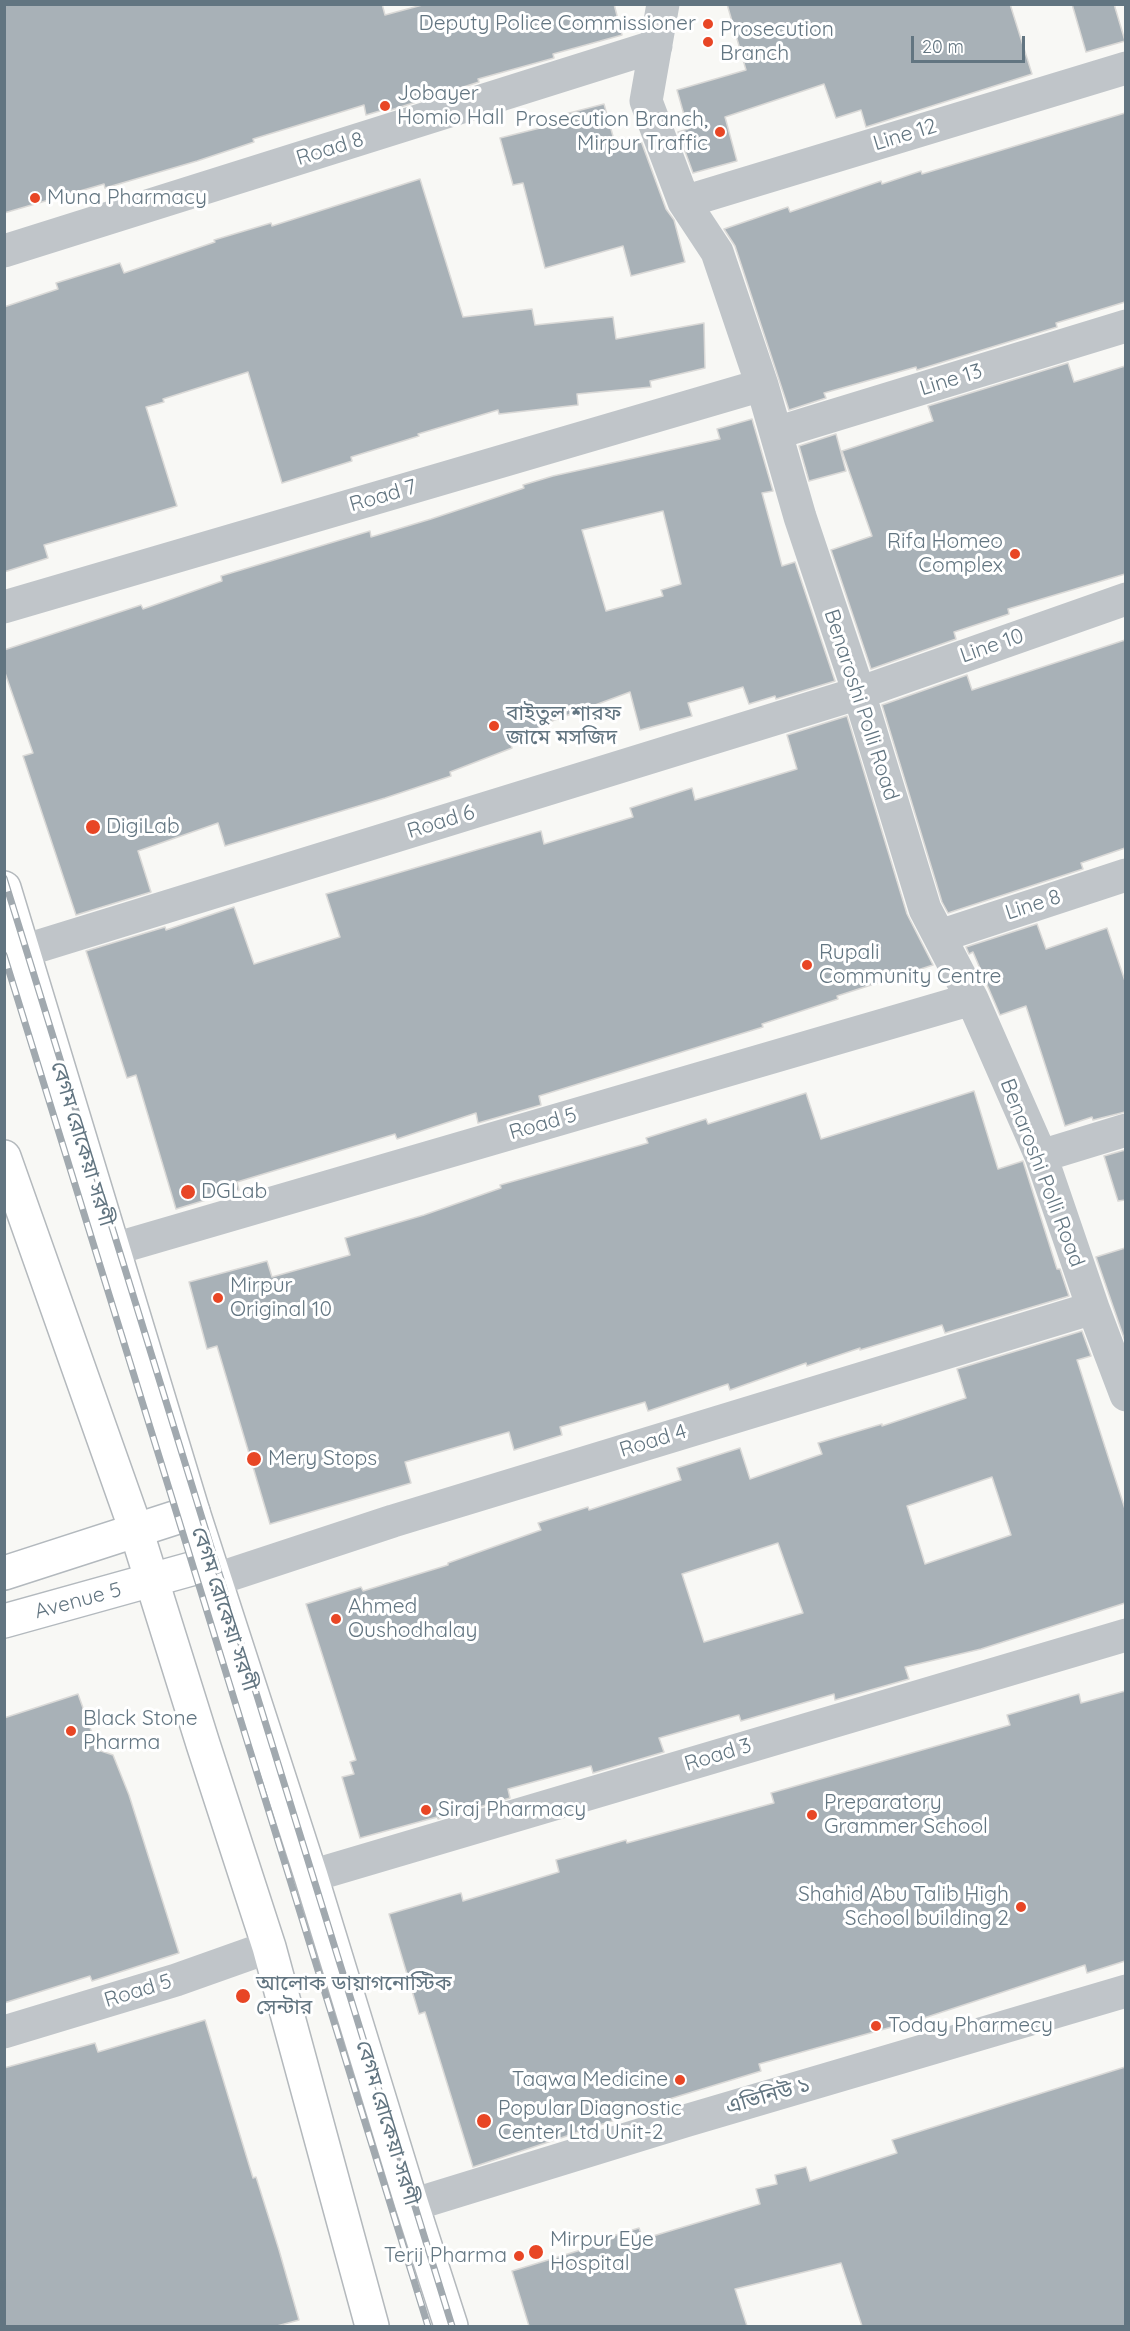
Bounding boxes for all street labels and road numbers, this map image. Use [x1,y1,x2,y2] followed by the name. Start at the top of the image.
[870,113,940,157] street label: Line 12
[293,127,367,171] street label: Road 8
[917,359,985,401] street label: Line 13
[347,474,419,518] street label: Road 7
[818,606,904,804] street label: Benaroshi Polli Road
[957,623,1027,669] street label: Line 10
[404,800,478,844] street label: Road 6
[1002,884,1064,926] street label: Line 8
[45,1058,119,1230] street label: বেগম রোকেয়া সরণী
[994,1075,1090,1271] street label: Benaroshi Polli Road
[506,1102,580,1146] street label: Road 5
[616,1419,690,1463] street label: Road 4
[186,1524,262,1694] street label: বেগম রোকেয়া সরণী
[32,1577,124,1625] street label: Avenue 5
[681,1733,755,1777] street label: Road 3
[101,1969,175,2013] street label: Road 5
[350,2037,424,2209] street label: বেগম রোকেয়া সরণী
[723,2072,813,2120] street label: এভিনিউ ১

